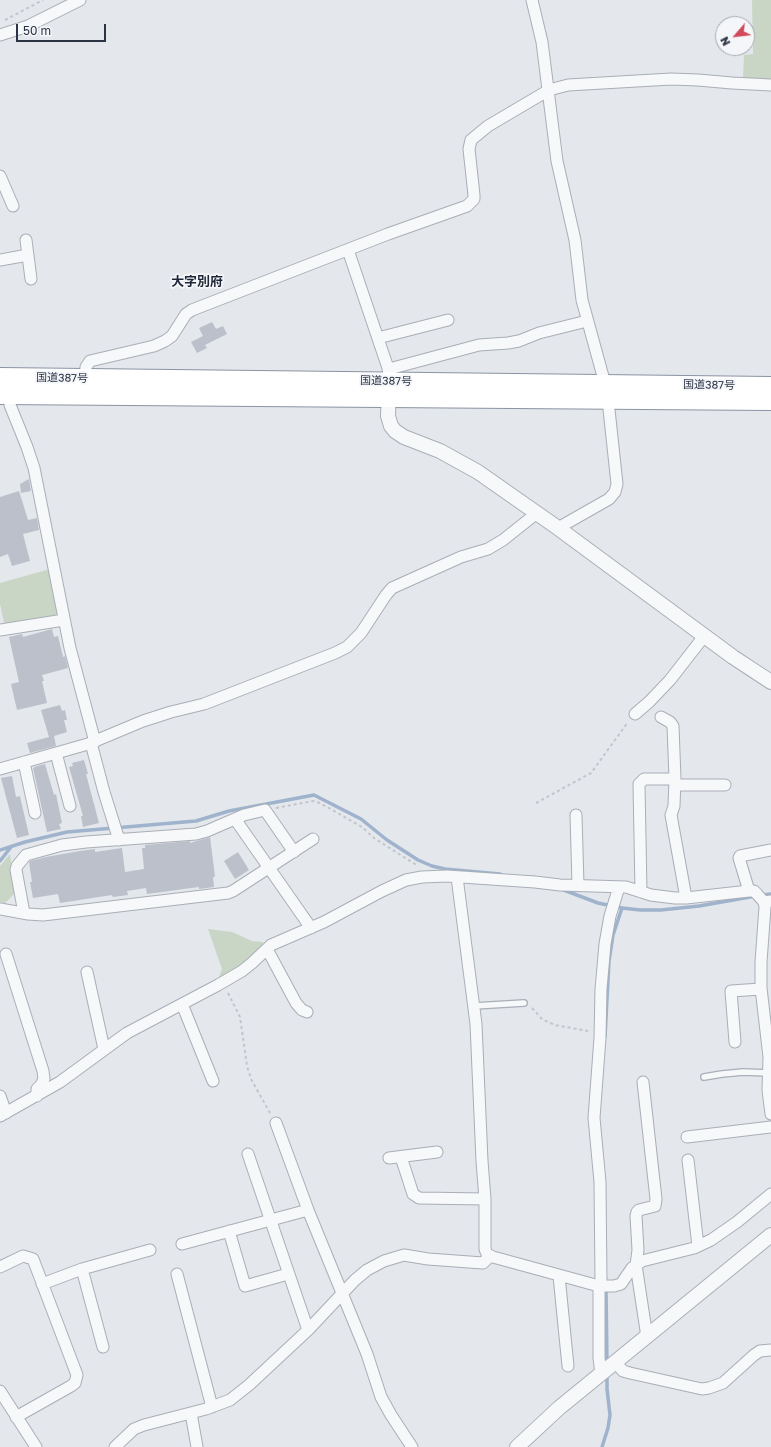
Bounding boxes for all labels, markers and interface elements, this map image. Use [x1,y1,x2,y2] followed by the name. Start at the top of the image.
[18,16,108,42] scale bar
[715,16,755,56] north arrow
[23,23,51,38] text: 50 m
[717,35,733,48] text: N
[171,274,223,290] district label: 大字別府
[36,371,88,385] street label: 国道387号
[360,374,412,388] street label: 国道387号
[683,378,735,392] street label: 国道387号

